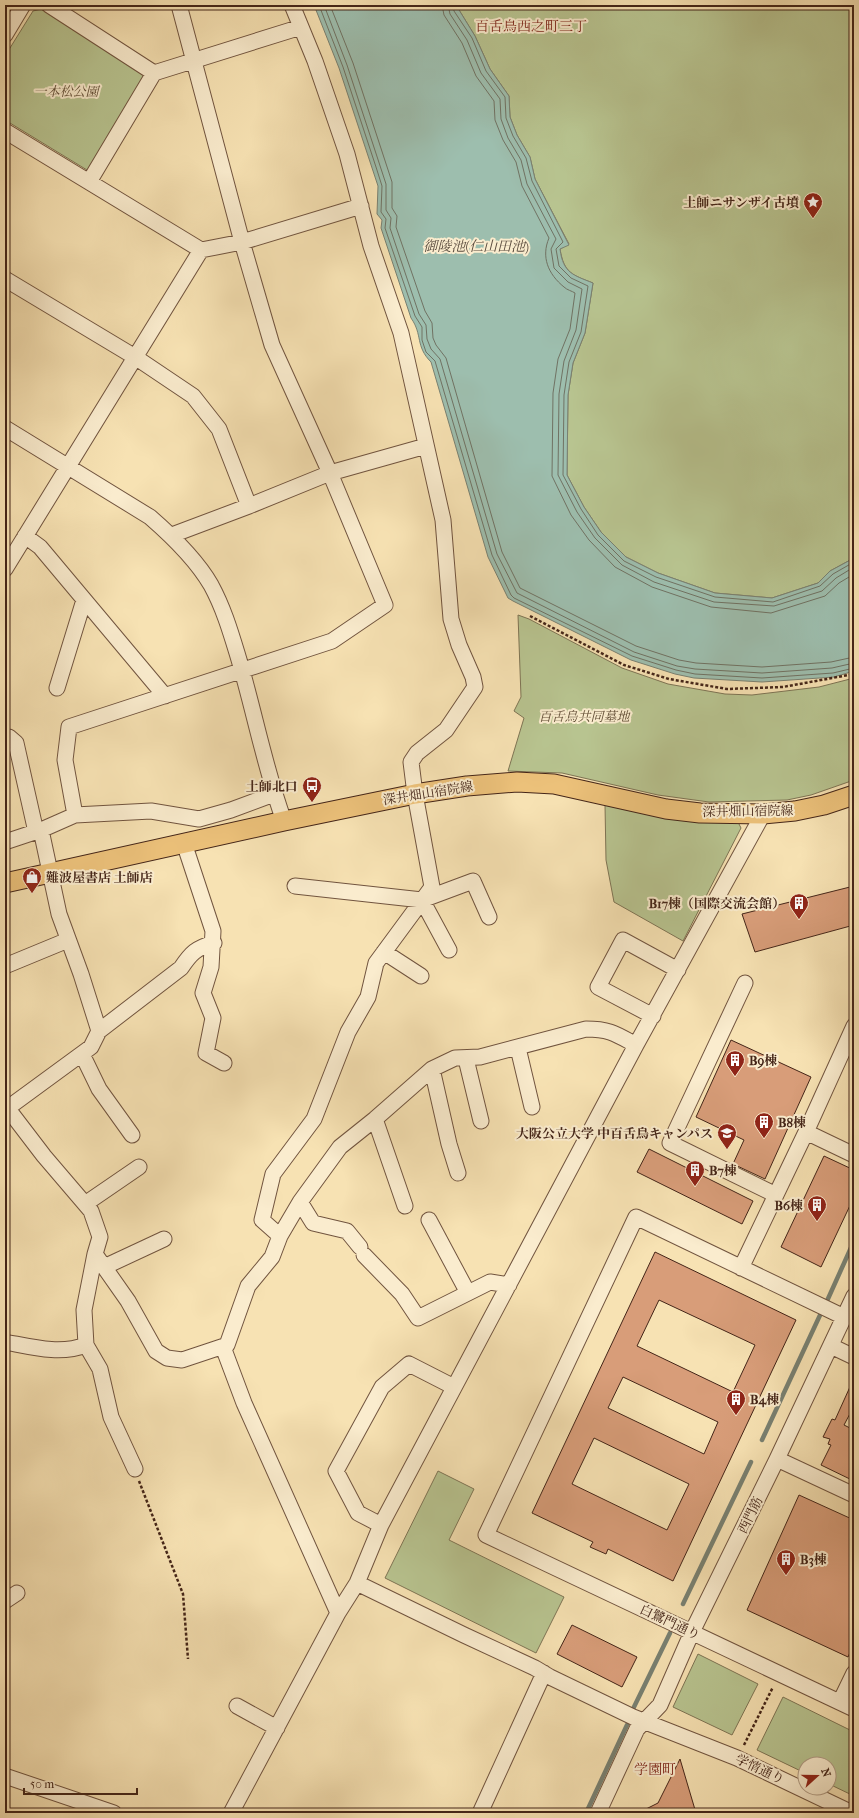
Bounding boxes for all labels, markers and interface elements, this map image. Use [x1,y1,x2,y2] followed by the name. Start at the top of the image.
[475,18,587,35] district label: 百舌鳥西之町三丁
[33,84,100,99] park label: 一本松公園
[802,191,824,219] place icon: 土師ニサンザイ古墳
[684,195,799,210] place label: 土師ニサンザイ古墳
[423,238,529,255] water label: 御陵池(仁山田池)
[538,709,631,724] park label: 百舌鳥共同墓地
[301,775,323,803] bus stop icon: 土師北口
[382,778,474,808] street label: 深井畑山宿院線
[246,779,298,794] place label: 土師北口
[702,803,794,819] street label: 深井畑山宿院線
[21,866,43,894] shop icon: 難波屋書店 土師店
[46,870,153,885] place label: 難波屋書店 土師店
[788,892,810,920] building icon: B17棟（国際交流会館）
[649,896,785,911] place label: B17棟（国際交流会館）
[724,1049,746,1077] building icon: B9棟
[749,1053,777,1069] place label: B9棟
[753,1111,775,1139] building icon: B8棟
[778,1115,806,1130] place label: B8棟
[716,1122,738,1150] school or university icon: 大阪公立大学 中百舌鳥キャンパス
[516,1126,713,1141] place label: 大阪公立大学 中百舌鳥キャンパス
[684,1159,706,1187] building icon: B7棟
[709,1163,737,1178] place label: B7棟
[806,1194,828,1222] building icon: B6棟
[775,1198,803,1213] place label: B6棟
[725,1388,747,1416] building icon: B4棟
[750,1392,779,1408] place label: B4棟
[735,1494,765,1536] street label: 西門筋
[775,1548,797,1576] building icon: B3棟
[800,1552,827,1568] place label: B3棟
[637,1601,703,1643] street label: 白鷺門通り
[733,1751,787,1787] street label: 学情通り
[797,1756,837,1796] north arrow
[634,1761,676,1778] district label: 学園町
[818,1766,834,1779] text: N
[24,1770,137,1796] scale bar
[30,1777,54,1791] text: 50 m

